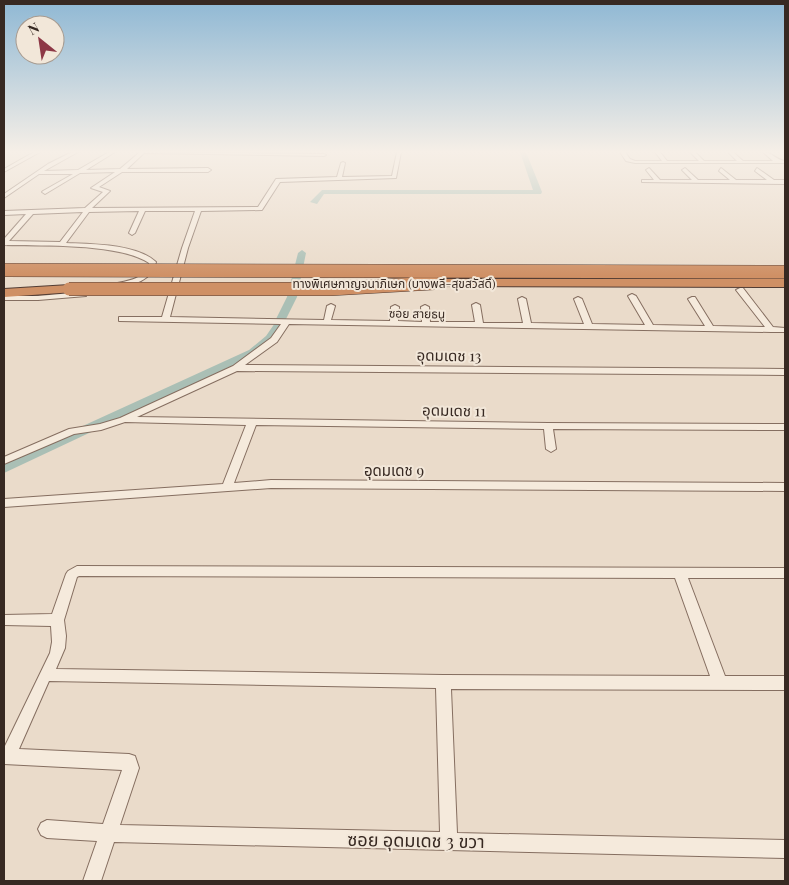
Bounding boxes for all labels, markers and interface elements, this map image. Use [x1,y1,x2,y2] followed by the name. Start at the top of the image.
[15,15,65,65] north arrow
[24,18,42,39] text: N
[293,275,495,291] street label: ทางพิเศษกาญจนาภิเษก (บางพลี-สุขสวัสดิ์)
[389,305,445,321] street label: ซอย สายธนู
[417,344,482,366] street label: อุดมเดช 13
[422,399,486,421] street label: อุดมเดช 11
[364,460,424,480] street label: อุดมเดช 9
[347,827,485,853] street label: ซอย อุดมเดช 3 ขวา

